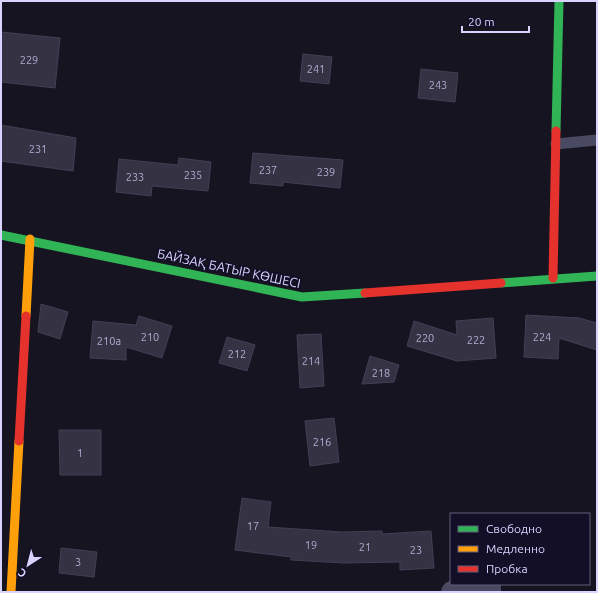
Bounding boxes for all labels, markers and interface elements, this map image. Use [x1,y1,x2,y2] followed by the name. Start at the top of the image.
[462,8,529,34] scale bar
[468,15,495,28] text: 20 m
[20,54,38,66] house number: 229
[307,63,325,75] house number: 241
[429,79,447,91] house number: 243
[29,143,47,155] house number: 231
[259,164,277,176] house number: 237
[317,166,335,178] house number: 239
[184,169,202,181] house number: 235
[126,171,144,183] house number: 233
[156,246,302,290] street label: БАЙЗАҚ БАТЫР КӨШЕСІ
[141,331,159,343] house number: 210
[533,331,551,343] house number: 224
[416,332,434,344] house number: 220
[467,334,485,346] house number: 222
[97,335,121,347] house number: 210а
[228,348,246,360] house number: 212
[302,355,320,367] house number: 214
[372,367,390,379] house number: 218
[313,436,331,448] house number: 216
[77,447,83,459] house number: 1
[450,513,590,585] legend
[247,520,259,532] house number: 17
[486,522,542,535] text: Свободно
[305,539,317,551] house number: 19
[359,541,371,553] house number: 21
[486,542,545,555] text: Медленно
[410,544,422,556] house number: 23
[8,545,48,585] north arrow
[75,556,81,568] house number: 3
[486,562,528,575] text: Пробка
[16,566,28,580] text: С

